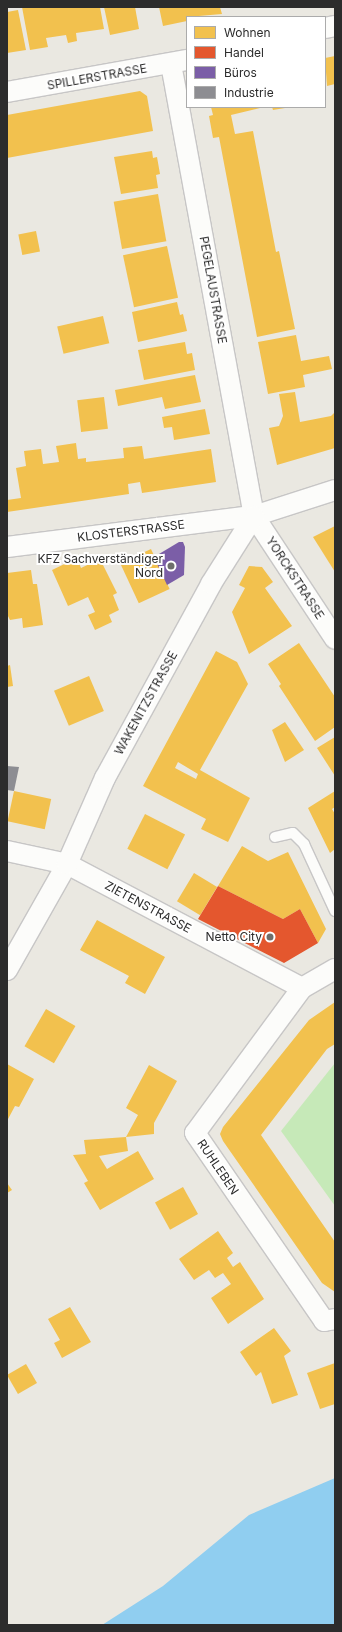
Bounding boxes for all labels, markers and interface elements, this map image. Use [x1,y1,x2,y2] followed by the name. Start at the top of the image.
[186,16,326,108] legend
[224,25,271,40] text: Wohnen
[224,45,264,60] text: Handel
[46,61,148,93] street label: SPILLERSTRASSE
[224,65,257,80] text: Büros
[224,85,274,100] text: Industrie
[196,235,230,345] street label: PEGELAUSTRASSE
[76,517,186,545] street label: KLOSTERSTRASSE
[263,534,327,622] street label: YORCKSTRASSE
[37,552,163,580] place label: KFZ Sachverständiger Nord
[166,561,176,571] marker: KFZ Sachverständiger Nord
[112,649,180,757] street label: WAKENITZSTRASSE
[102,878,194,936] street label: ZIETENSTRASSE
[205,930,262,944] place label: Netto City
[265,932,275,942] marker: Netto City
[194,1137,242,1197] street label: RUHLEBEN

